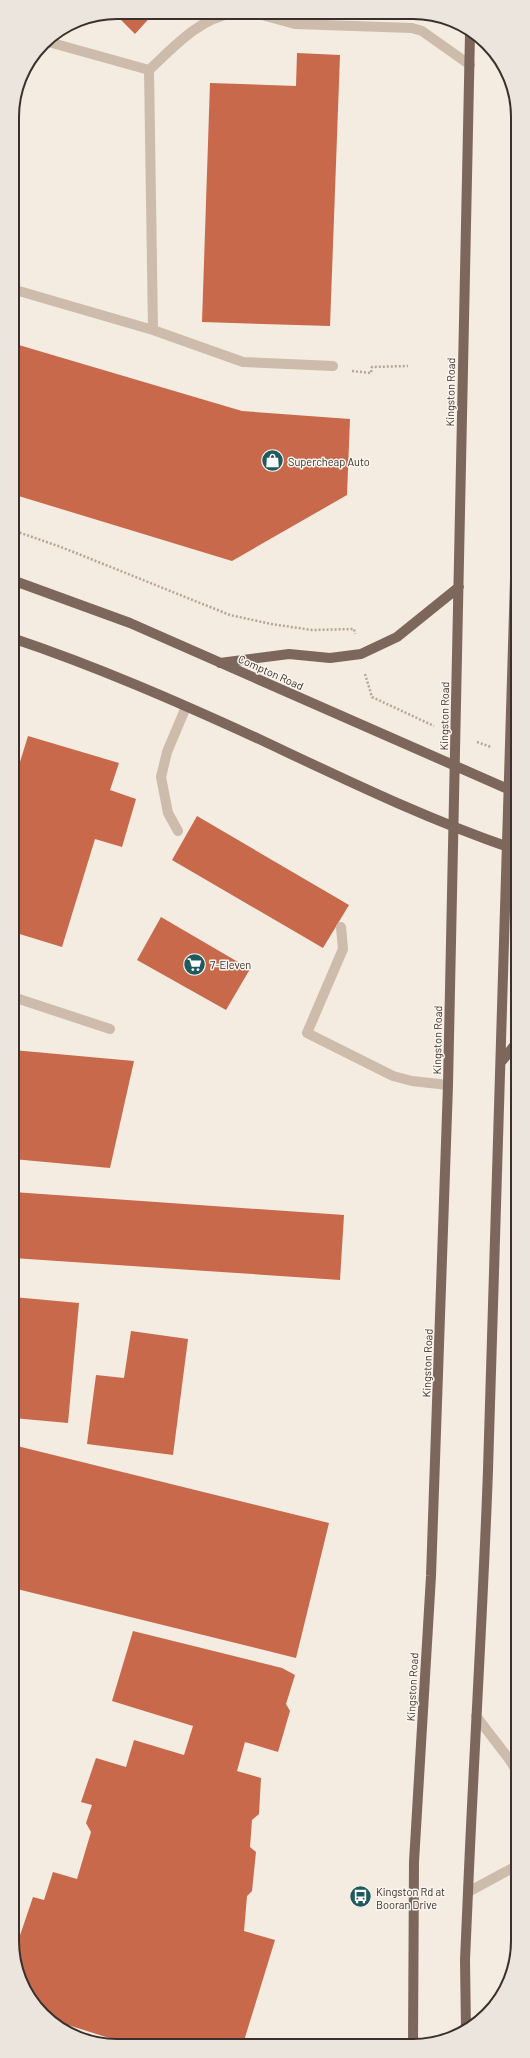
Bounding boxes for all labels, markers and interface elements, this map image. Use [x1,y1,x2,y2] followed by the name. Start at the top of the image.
[443,357,457,427] street label: Kingston Road
[259,448,285,474] shop icon: Supercheap Auto
[288,455,370,468] place label: Supercheap Auto
[236,652,306,692] street label: Compton Road
[437,681,451,751] street label: Kingston Road
[181,951,207,977] supermarket icon: 7-Eleven
[210,958,251,971] place label: 7-Eleven
[430,1005,444,1075] street label: Kingston Road
[419,1328,435,1398] street label: Kingston Road
[404,1652,420,1722] street label: Kingston Road
[348,1884,374,1910] bus stop icon: Kingston Rd at Booran Drive
[376,1885,445,1911] place label: Kingston Rd at Booran Drive

